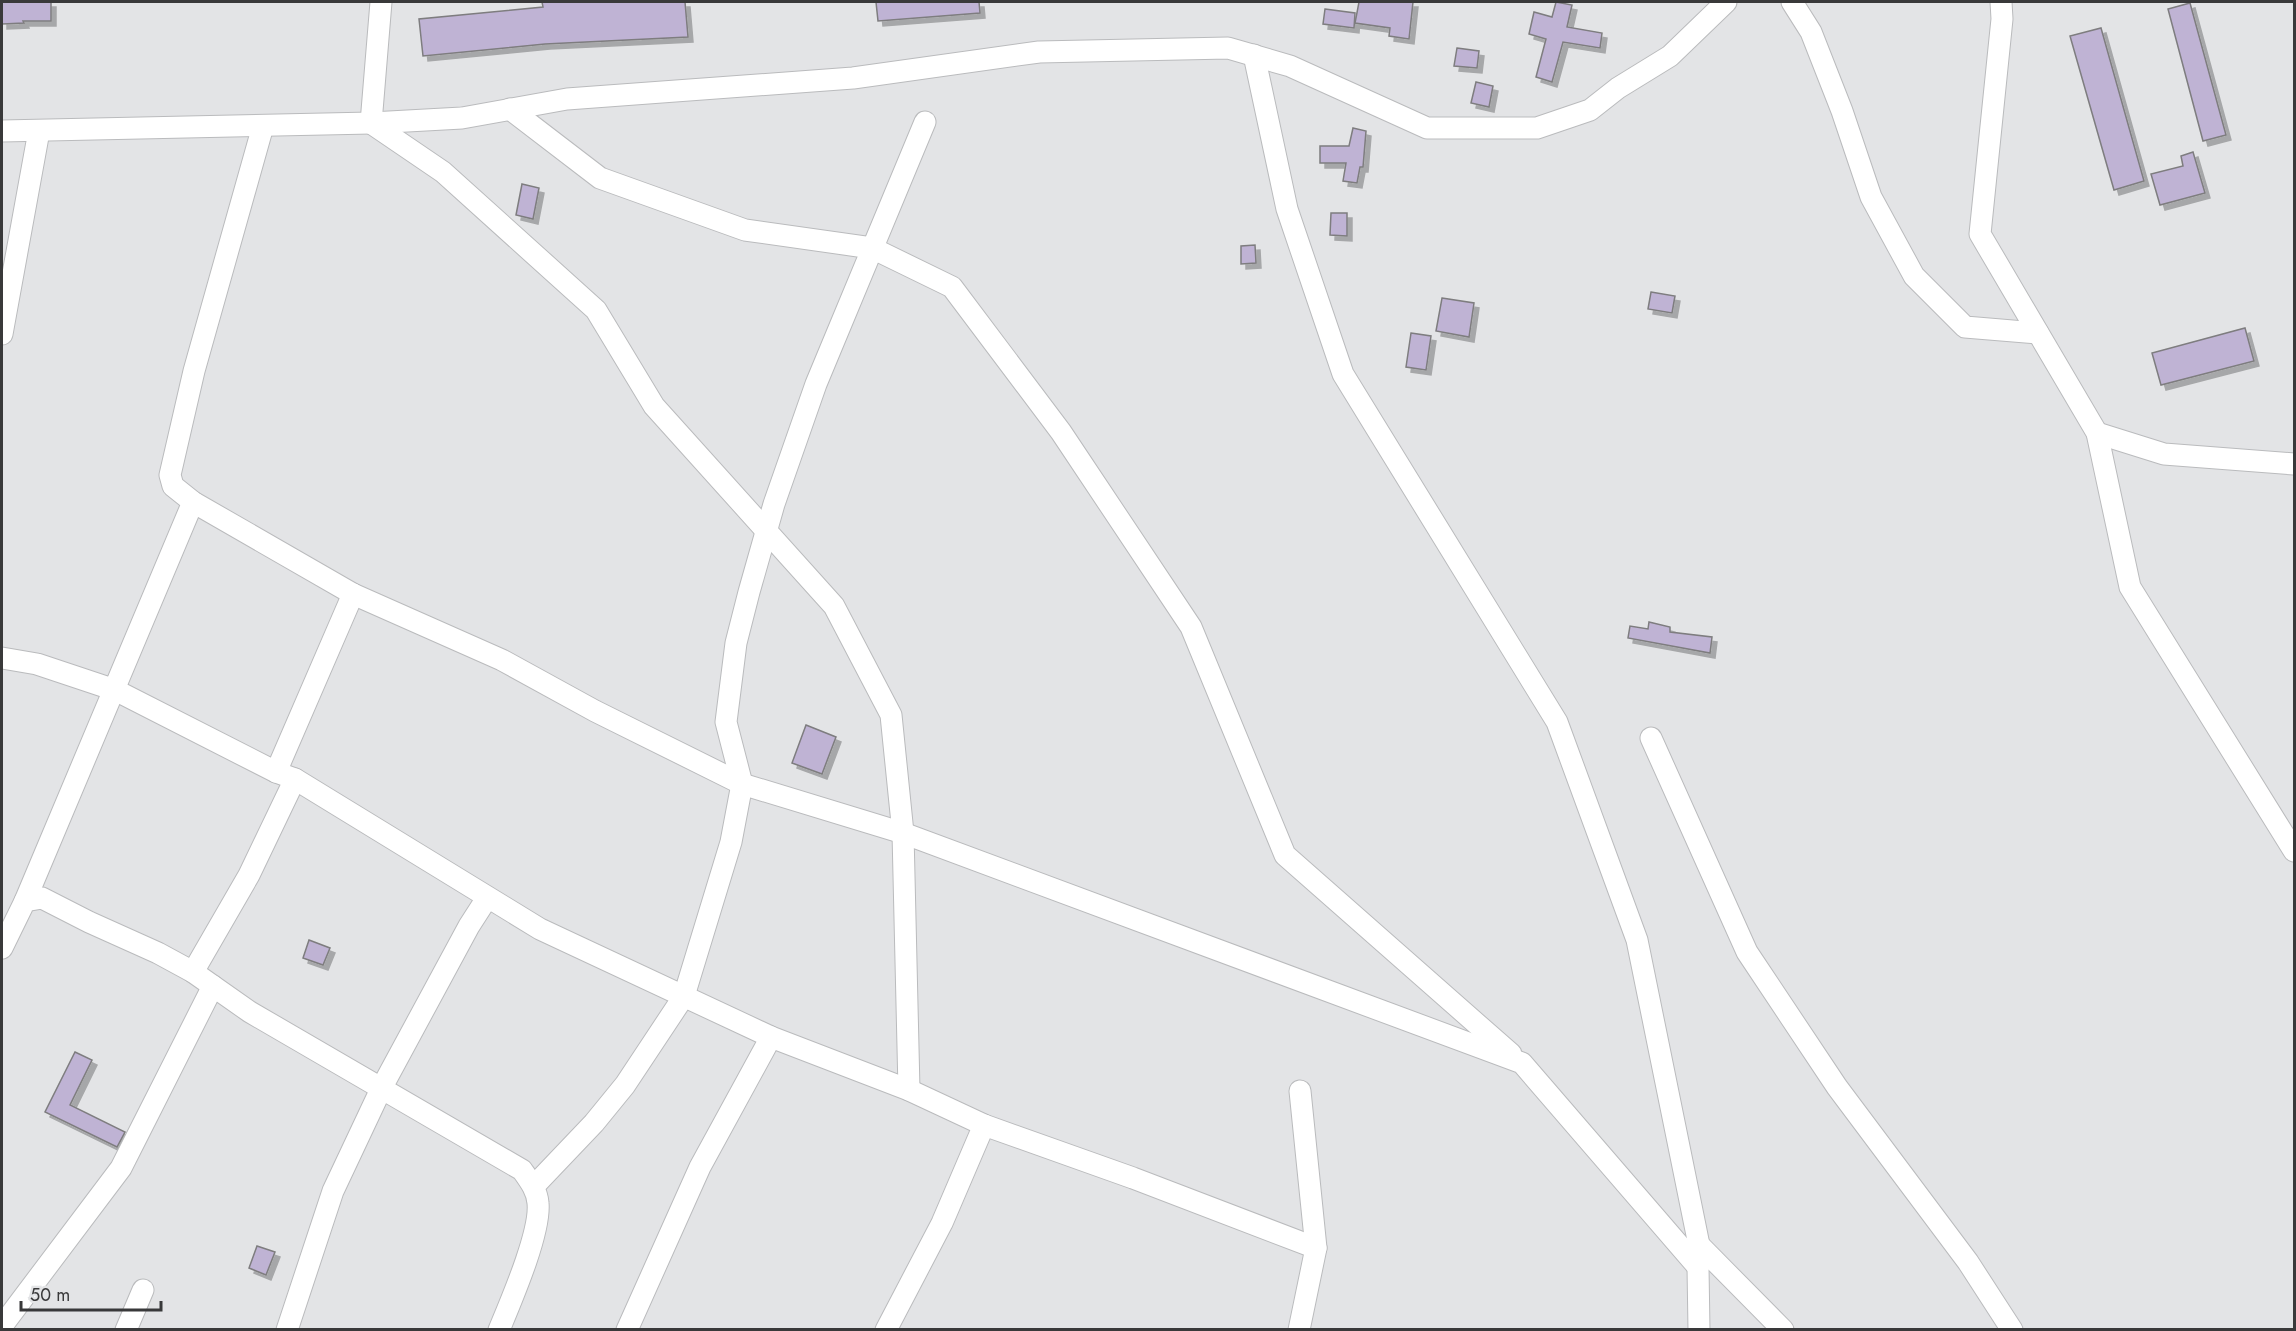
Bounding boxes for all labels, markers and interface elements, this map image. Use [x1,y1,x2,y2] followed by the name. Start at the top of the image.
[21,1274,160,1312] scale bar
[30,1282,70,1308] text: 50 m

